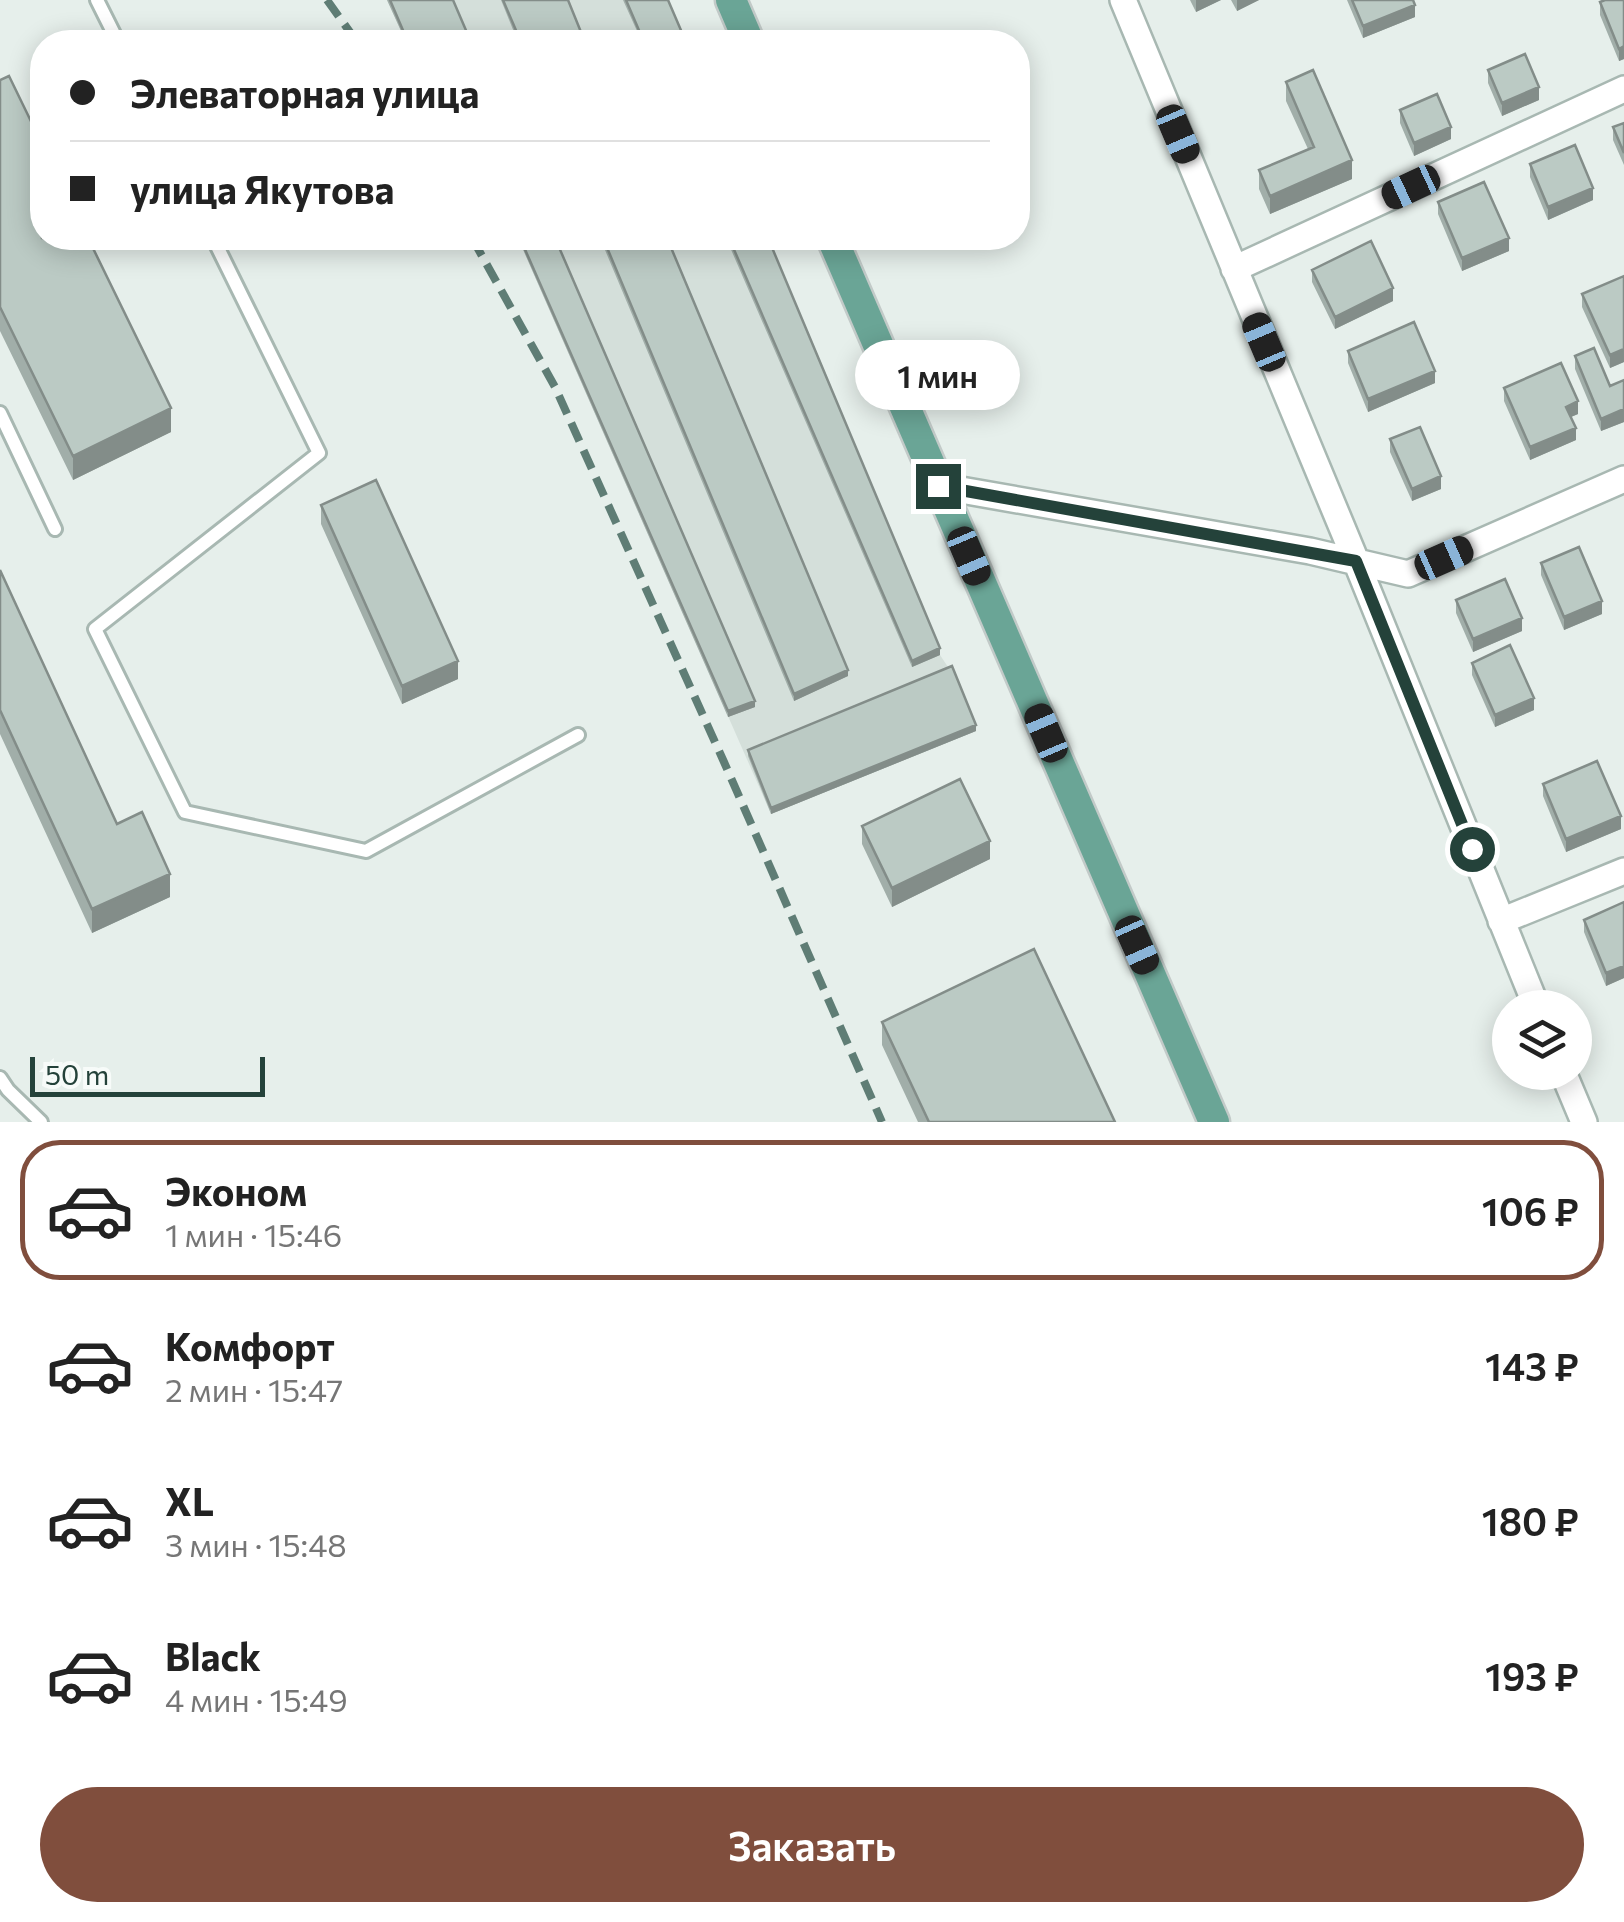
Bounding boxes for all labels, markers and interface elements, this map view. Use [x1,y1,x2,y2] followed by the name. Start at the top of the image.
[130,69,479,116] text: Элеваторная улица
[1152,101,1204,167] car
[1377,161,1445,213] car
[130,165,394,212] text: улица Якутова
[1238,309,1290,375] car
[856,341,1020,411] callout: 1 мин
[897,355,978,395] text: 1 мин
[916,464,961,509] route end
[943,523,995,589] car
[1410,532,1478,584] car
[1020,700,1072,766] car
[1450,827,1495,872] route start
[1111,911,1163,979] car
[1492,990,1592,1090] map controls
[1492,990,1592,1090] button: layers
[30,1052,265,1096] scale bar
[45,1057,109,1091] text: 50 m
[45,1165,135,1255] icon: car
[165,1167,307,1214] text: Эконом
[1482,1187,1579,1234] text: 106 ₽
[165,1214,342,1254] text: 1 мин · 15:46
[45,1320,135,1410] icon: car
[165,1322,335,1369] text: Комфорт
[1485,1342,1579,1389] text: 143 ₽
[165,1369,343,1409] text: 2 мин · 15:47
[45,1475,135,1565] icon: car
[165,1477,214,1524] text: XL
[1482,1497,1579,1544] text: 180 ₽
[165,1524,347,1564] text: 3 мин · 15:48
[45,1630,135,1720] icon: car
[165,1632,261,1679] text: Black
[1485,1652,1579,1699] text: 193 ₽
[165,1679,348,1719] text: 4 мин · 15:49
[40,1787,1584,1902] button: Заказать

